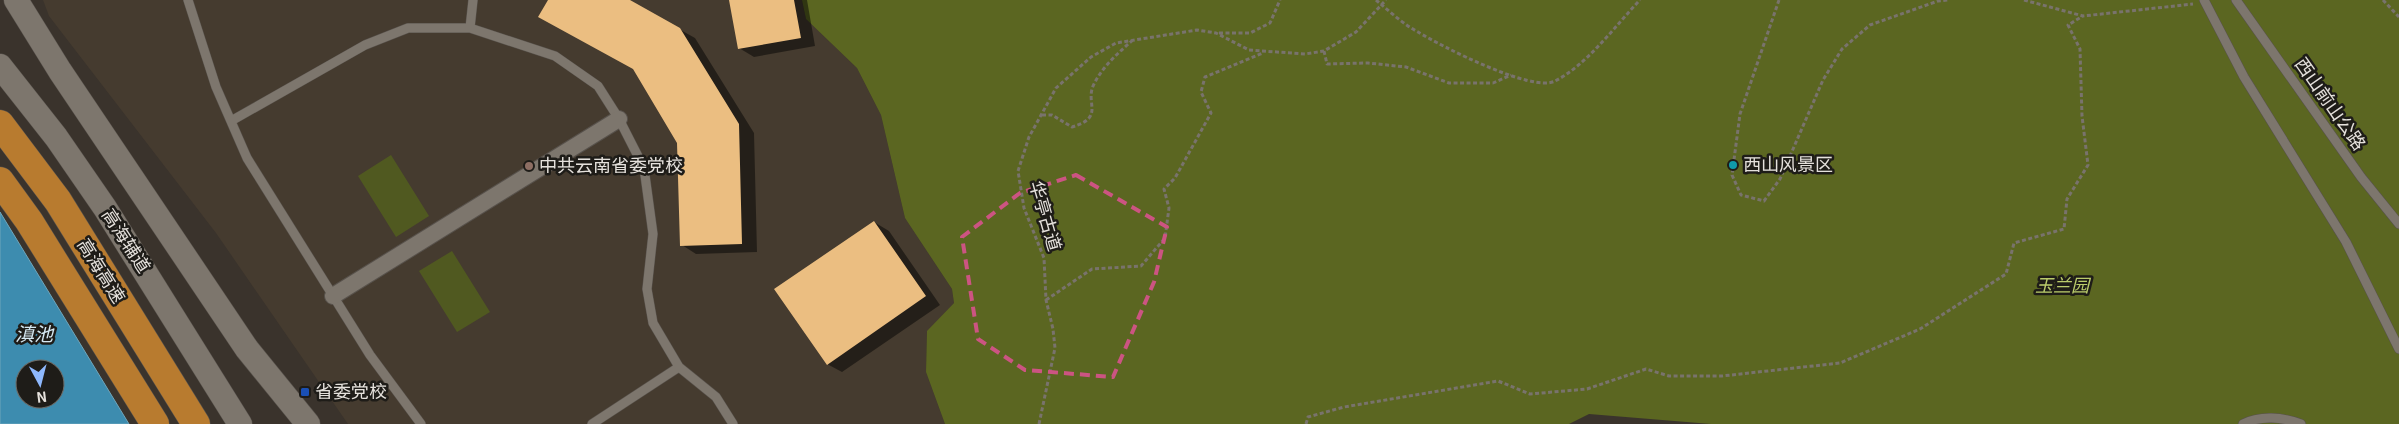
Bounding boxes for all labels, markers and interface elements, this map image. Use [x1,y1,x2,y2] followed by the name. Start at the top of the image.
[2290,51,2373,155] street label: 西山前山公路
[1743,150,1833,176] place label: 西山风景区
[539,151,683,177] place label: 中共云南省委党校
[1727,159,1739,171] marker: 西山风景区
[523,160,535,172] marker: 中共云南省委党校
[1025,177,1069,254] street label: 华亭古道
[97,203,158,277] street label: 高海辅道
[73,233,133,307] street label: 高海高速
[2035,271,2092,297] park label: 玉兰园
[15,319,55,346] water label: 滇池
[15,359,65,409] north arrow
[315,377,387,403] place label: 省委党校
[299,386,311,398] marker: 省委党校
[35,387,48,408] text: N

